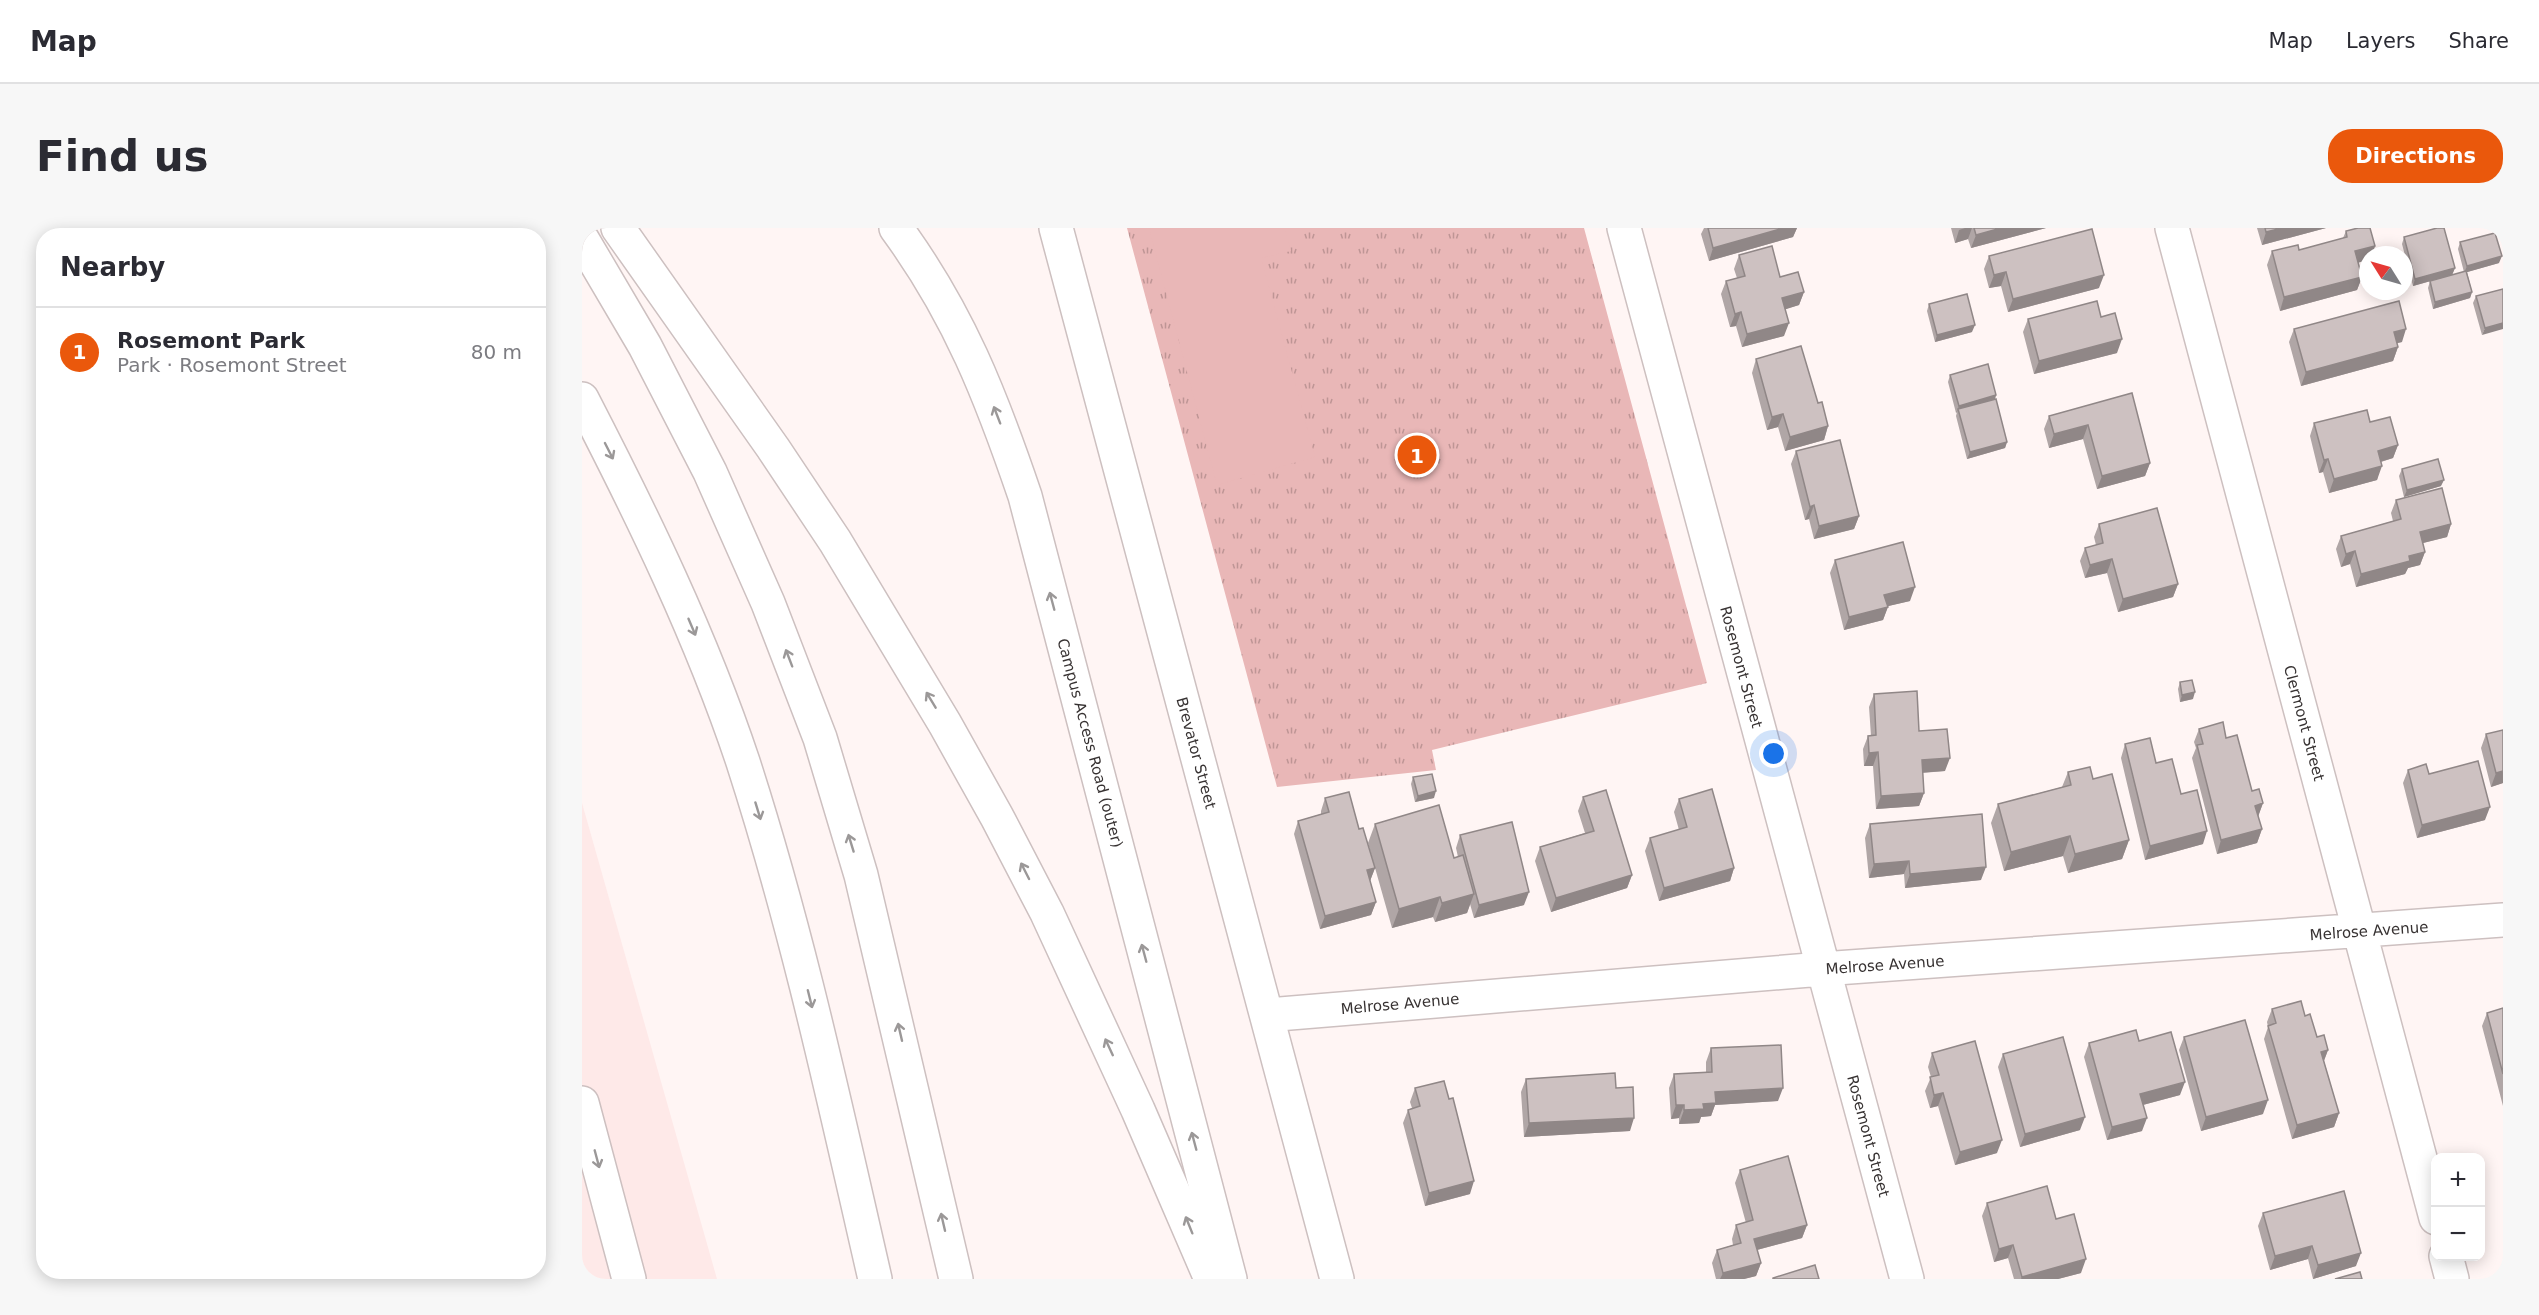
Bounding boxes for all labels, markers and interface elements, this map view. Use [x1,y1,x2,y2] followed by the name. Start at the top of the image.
[30,25,97,58] text: Map
[2269,29,2313,53] text: Map
[2346,29,2415,53] text: Layers
[2448,29,2509,53] text: Share
[2328,129,2503,183] button: Directions
[36,132,209,181] text: Find us
[2359,246,2413,300] north arrow
[60,252,165,282] text: Nearby
[117,328,305,353] text: Rosemont Park
[73,340,86,364] text: 1
[471,340,522,364] text: 80 m
[117,353,347,377] text: Park · Rosemont Street
[991,406,1002,424] one-way arrow
[1398,432,1436,478] pin: 1
[603,442,615,459] one-way arrow
[1046,592,1058,611] one-way arrow
[1716,604,1766,730] street label: Rosemont Street
[687,618,698,636] one-way arrow
[1053,636,1127,850] street label: Campus Access Road (outer)
[783,649,794,668] one-way arrow
[2280,663,2328,783] street label: Clermont Street
[924,692,936,709] one-way arrow
[1172,695,1220,811] street label: Brevator Street
[1759,739,1788,768] your location
[753,801,764,820] one-way arrow
[845,834,856,853] one-way arrow
[1019,863,1031,880] one-way arrow
[2309,918,2429,944] street label: Melrose Avenue
[1138,943,1150,962] one-way arrow
[1825,952,1945,978] street label: Melrose Avenue
[805,989,817,1008] one-way arrow
[1340,990,1460,1018] street label: Melrose Avenue
[893,1023,905,1042] one-way arrow
[1103,1038,1115,1056] one-way arrow
[1843,1073,1893,1199] street label: Rosemont Street
[1187,1132,1199,1151] one-way arrow
[592,1149,603,1168] one-way arrow
[2431,1153,2485,1261] map controls
[2431,1153,2485,1207] button: +
[2431,1207,2485,1261] button: −
[937,1213,948,1232] one-way arrow
[1183,1216,1194,1235] one-way arrow

